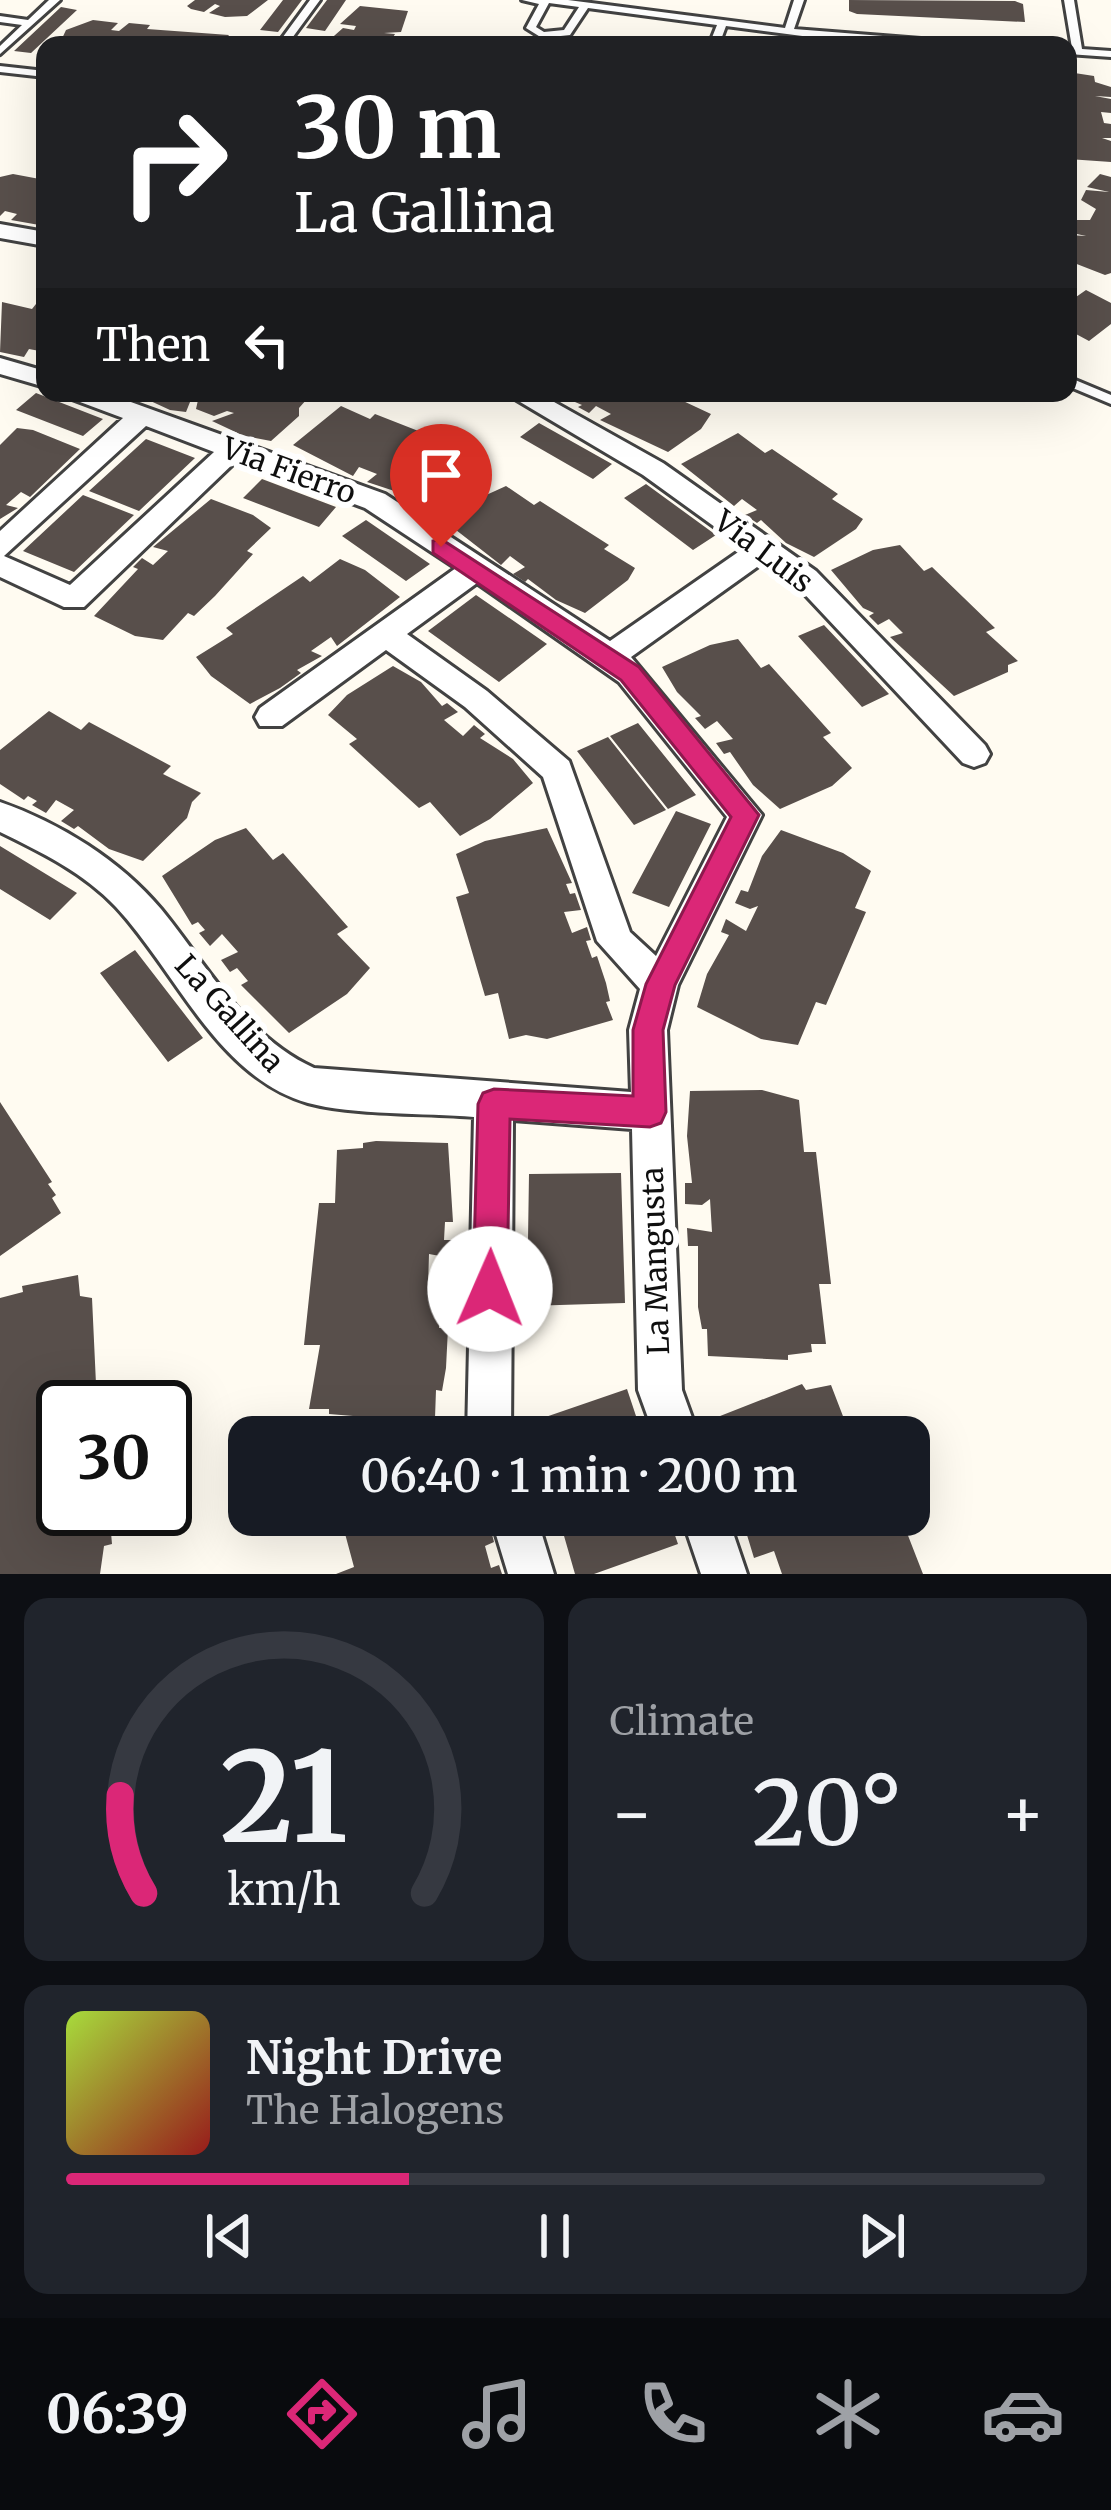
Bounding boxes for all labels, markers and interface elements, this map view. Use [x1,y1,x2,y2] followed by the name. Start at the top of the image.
[294,75,501,181] text: 30 m
[96,84,252,240] icon: right
[294,179,555,247] text: La Gallina
[234,312,300,378] icon: left
[96,317,210,373] text: Then
[390,424,492,547] pin
[216,428,361,512] street label: Via Fierro
[408,442,474,508] icon: arrive
[706,501,821,600] street label: Via Luis
[167,946,293,1080] street label: La Gallina
[633,1166,677,1356] street label: La Mangusta
[427,1226,553,1352] position arrow
[36,1380,192,1536] speed limit sign: 30
[360,1448,798,1504] text: 06:40 · 1 min · 200 m
[610,1697,754,1746] text: Climate
[220,1719,348,1876] text: 21
[752,1756,902,1870] text: 20°
[610,1772,654,1855] text: −
[1001,1772,1045,1855] text: +
[227,1862,341,1916] text: km/h
[246,2030,502,2086] text: Night Drive
[246,2086,504,2135] text: The Halogens
[196,2203,262,2269] icon: previous
[522,2203,588,2269] icon: pause
[849,2203,915,2269] icon: next
[280,2372,364,2456] icon: directions
[455,2372,539,2456] icon: music
[631,2372,715,2456] icon: phone
[806,2372,890,2456] icon: climate
[981,2372,1065,2456] icon: car
[46,2380,189,2448] text: 06:39

